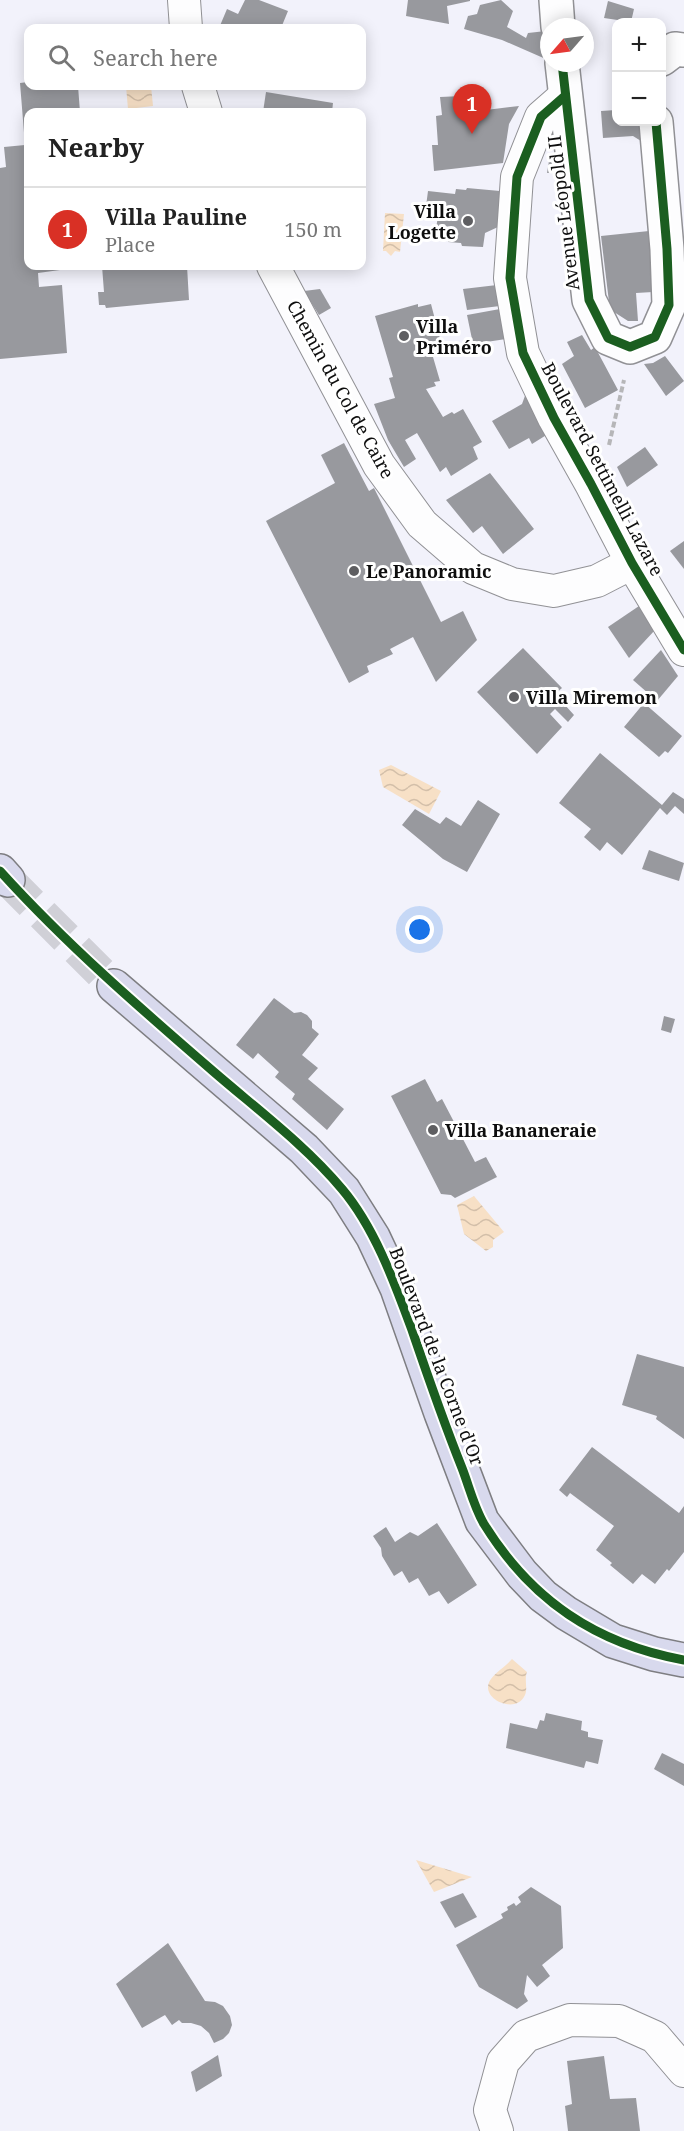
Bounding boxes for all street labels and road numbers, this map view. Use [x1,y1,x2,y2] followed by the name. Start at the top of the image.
[542,134,584,292] street label: Avenue Léopold II
[282,296,400,482] street label: Chemin du Col de Caire
[536,358,670,580] street label: Boulevard Settimelli Lazare
[384,1243,490,1469] street label: Boulevard de la Corne d'Or

